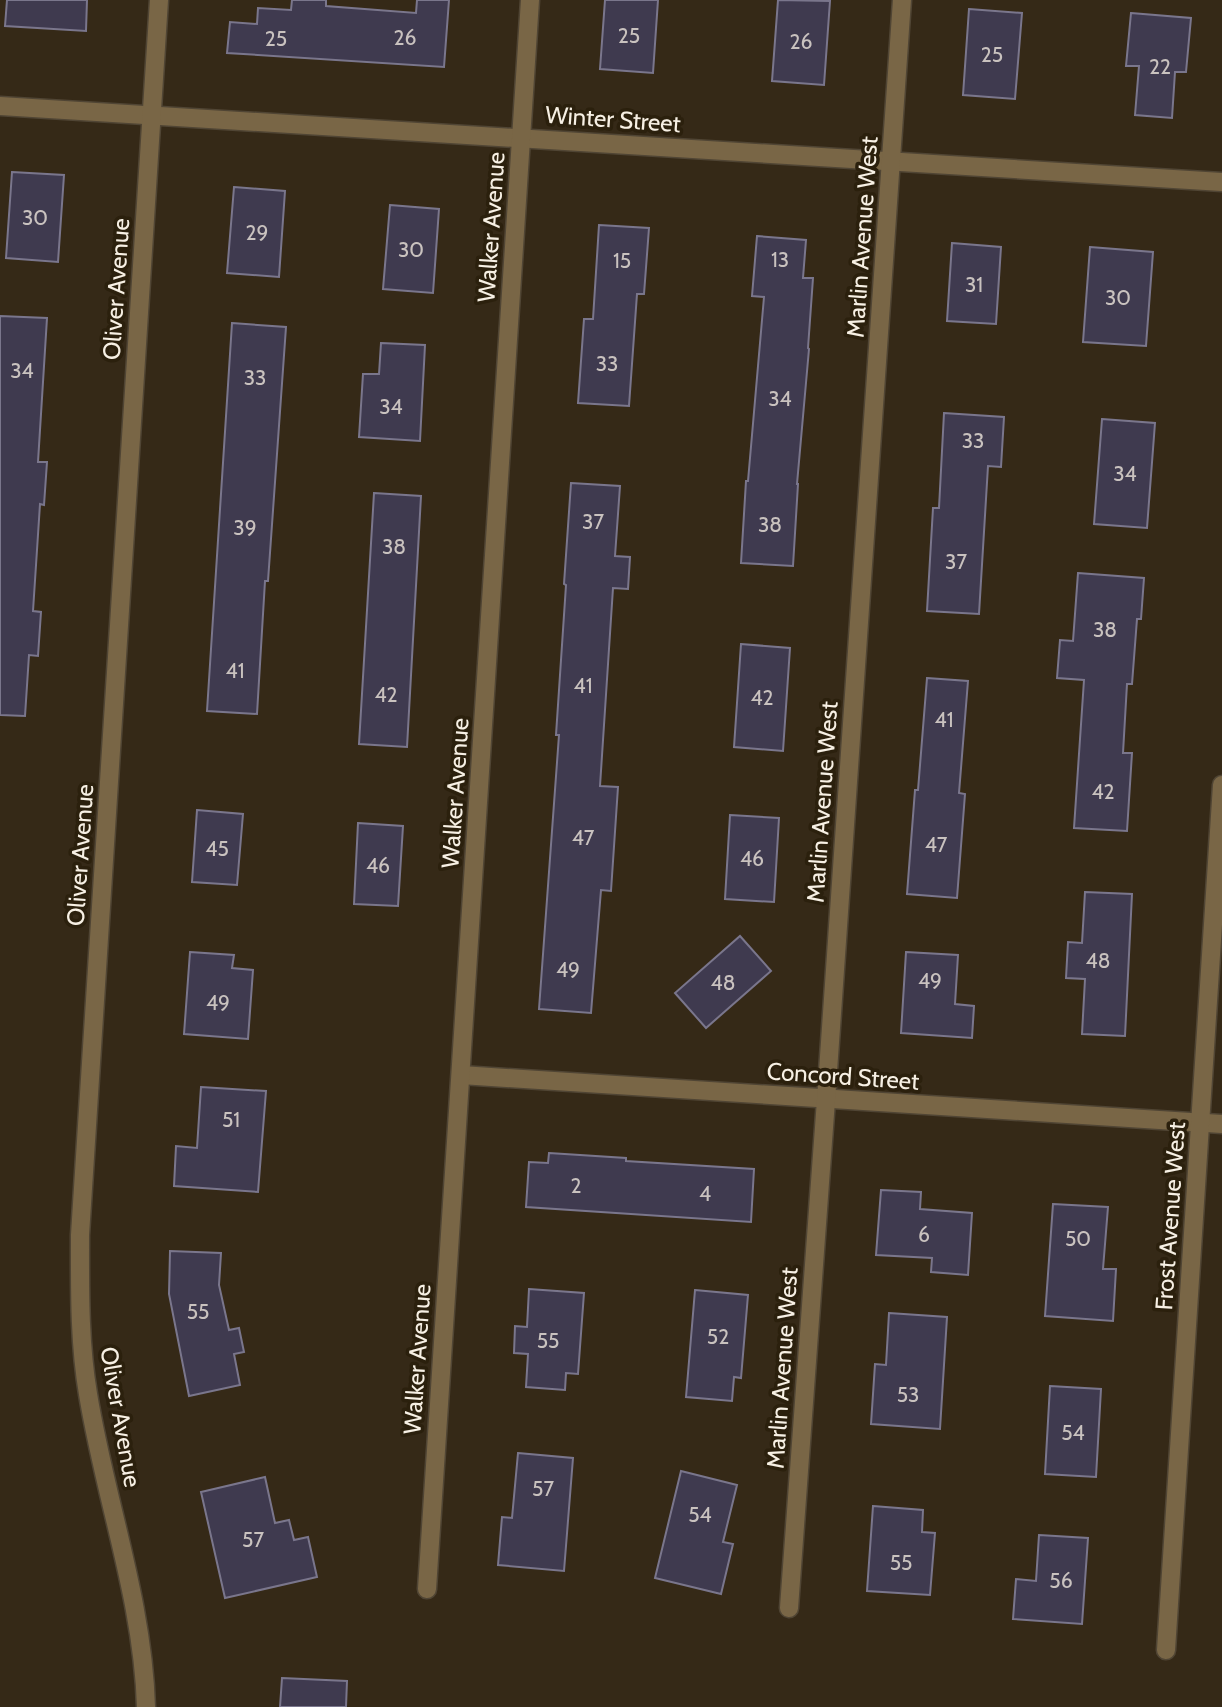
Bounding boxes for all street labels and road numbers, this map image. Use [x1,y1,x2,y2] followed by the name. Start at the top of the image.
[544,100,682,138] street label: Winter Street
[841,135,883,339] street label: Marlin Avenue West
[471,151,511,303] street label: Walker Avenue
[97,217,135,361] street label: Oliver Avenue
[801,700,843,904] street label: Marlin Avenue West
[435,717,475,869] street label: Walker Avenue
[61,783,99,927] street label: Oliver Avenue
[766,1056,920,1096] street label: Concord Street
[1149,1121,1191,1311] street label: Frost Avenue West
[761,1266,803,1470] street label: Marlin Avenue West
[397,1283,437,1435] street label: Walker Avenue
[94,1345,148,1489] street label: Oliver Avenue

